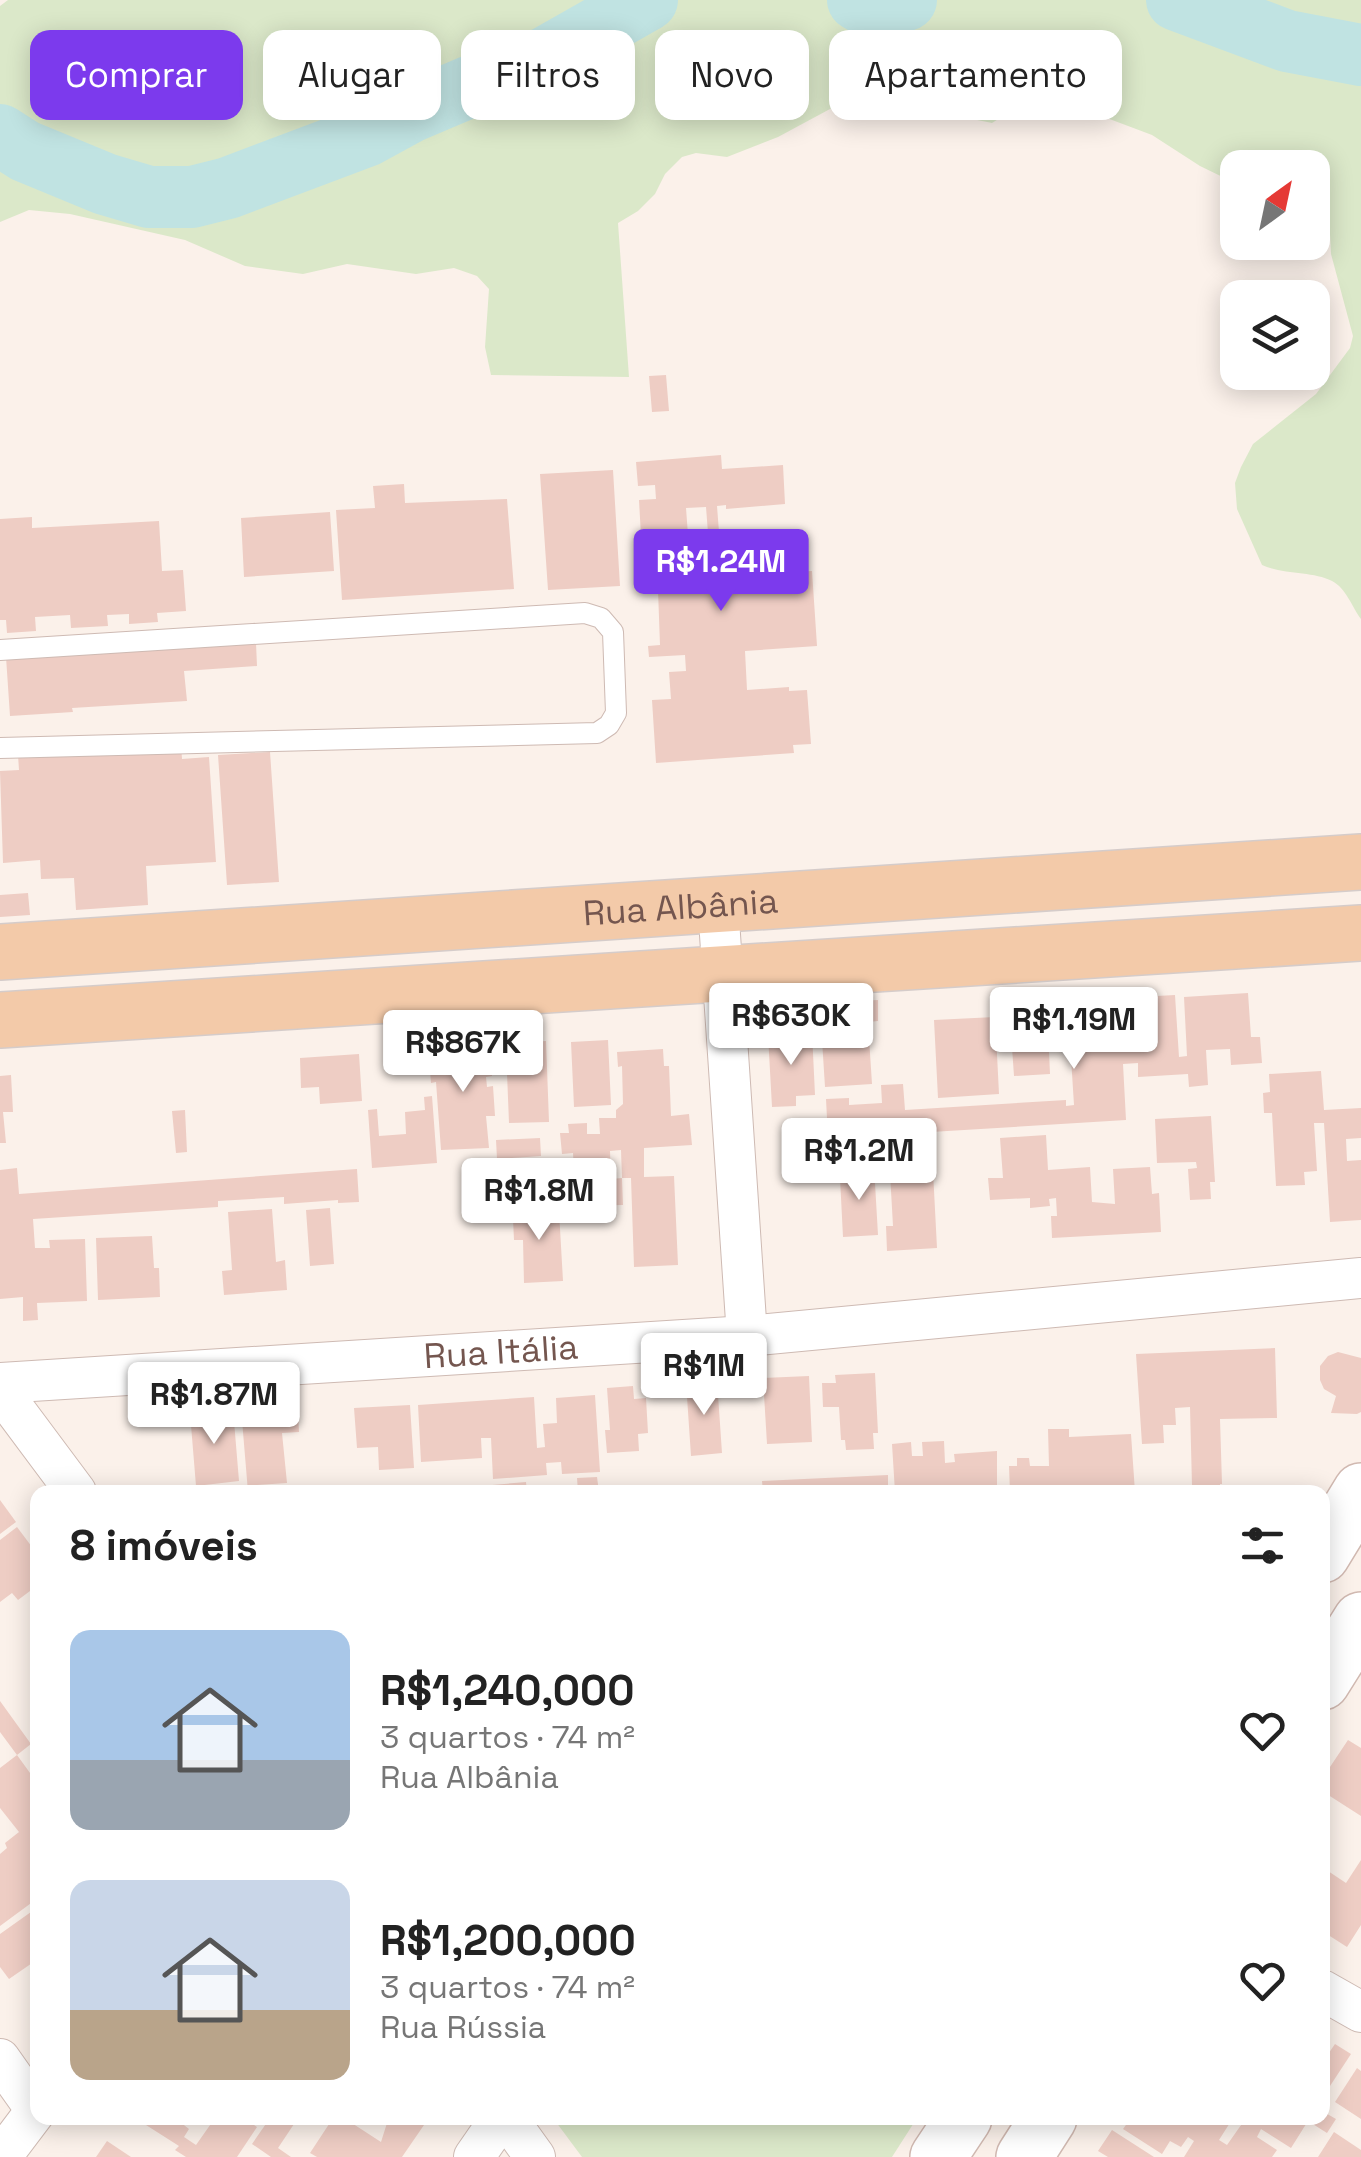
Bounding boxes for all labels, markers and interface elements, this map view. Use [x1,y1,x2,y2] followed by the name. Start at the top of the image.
[30,30,243,120] chip: Comprar
[263,30,441,120] chip: Alugar
[461,30,635,120] chip: Filtros
[655,30,809,120] chip: Novo
[829,30,1122,120] chip: Apartamento
[1220,150,1330,260] north arrow
[1220,150,1330,390] map controls
[1220,280,1330,390] button: layers
[629,529,813,614] pin: R$1.24M
[656,541,786,581] text: R$1.24M
[581,879,780,935] street label: Rua Albânia
[710,983,872,1068] pin: R$630K
[982,987,1166,1072] pin: R$1.19M
[731,995,851,1035] text: R$630K
[1012,999,1136,1039] text: R$1.19M
[382,1010,544,1095] pin: R$867K
[405,1022,521,1062] text: R$867K
[778,1118,940,1203] pin: R$1.2M
[804,1130,914,1170] text: R$1.2M
[458,1158,620,1243] pin: R$1.8M
[483,1170,595,1210] text: R$1.8M
[422,1325,580,1378] street label: Rua Itália
[645,1333,763,1418] pin: R$1M
[663,1345,745,1385] text: R$1M
[122,1362,306,1447] pin: R$1.87M
[150,1374,278,1414] text: R$1.87M
[1235,1518,1290,1573] icon: filters
[70,1519,258,1572] text: 8 imóveis
[380,1664,635,1717] text: R$1,240,000
[150,1670,270,1790] icon: home
[1235,1703,1290,1758] icon: heart
[380,1717,635,1757] text: 3 quartos · 74 m²
[380,1757,559,1797] text: Rua Albânia
[380,1914,636,1967] text: R$1,200,000
[150,1920,270,2040] icon: home
[1235,1953,1290,2008] icon: heart
[380,1967,635,2007] text: 3 quartos · 74 m²
[380,2007,546,2047] text: Rua Rússia

